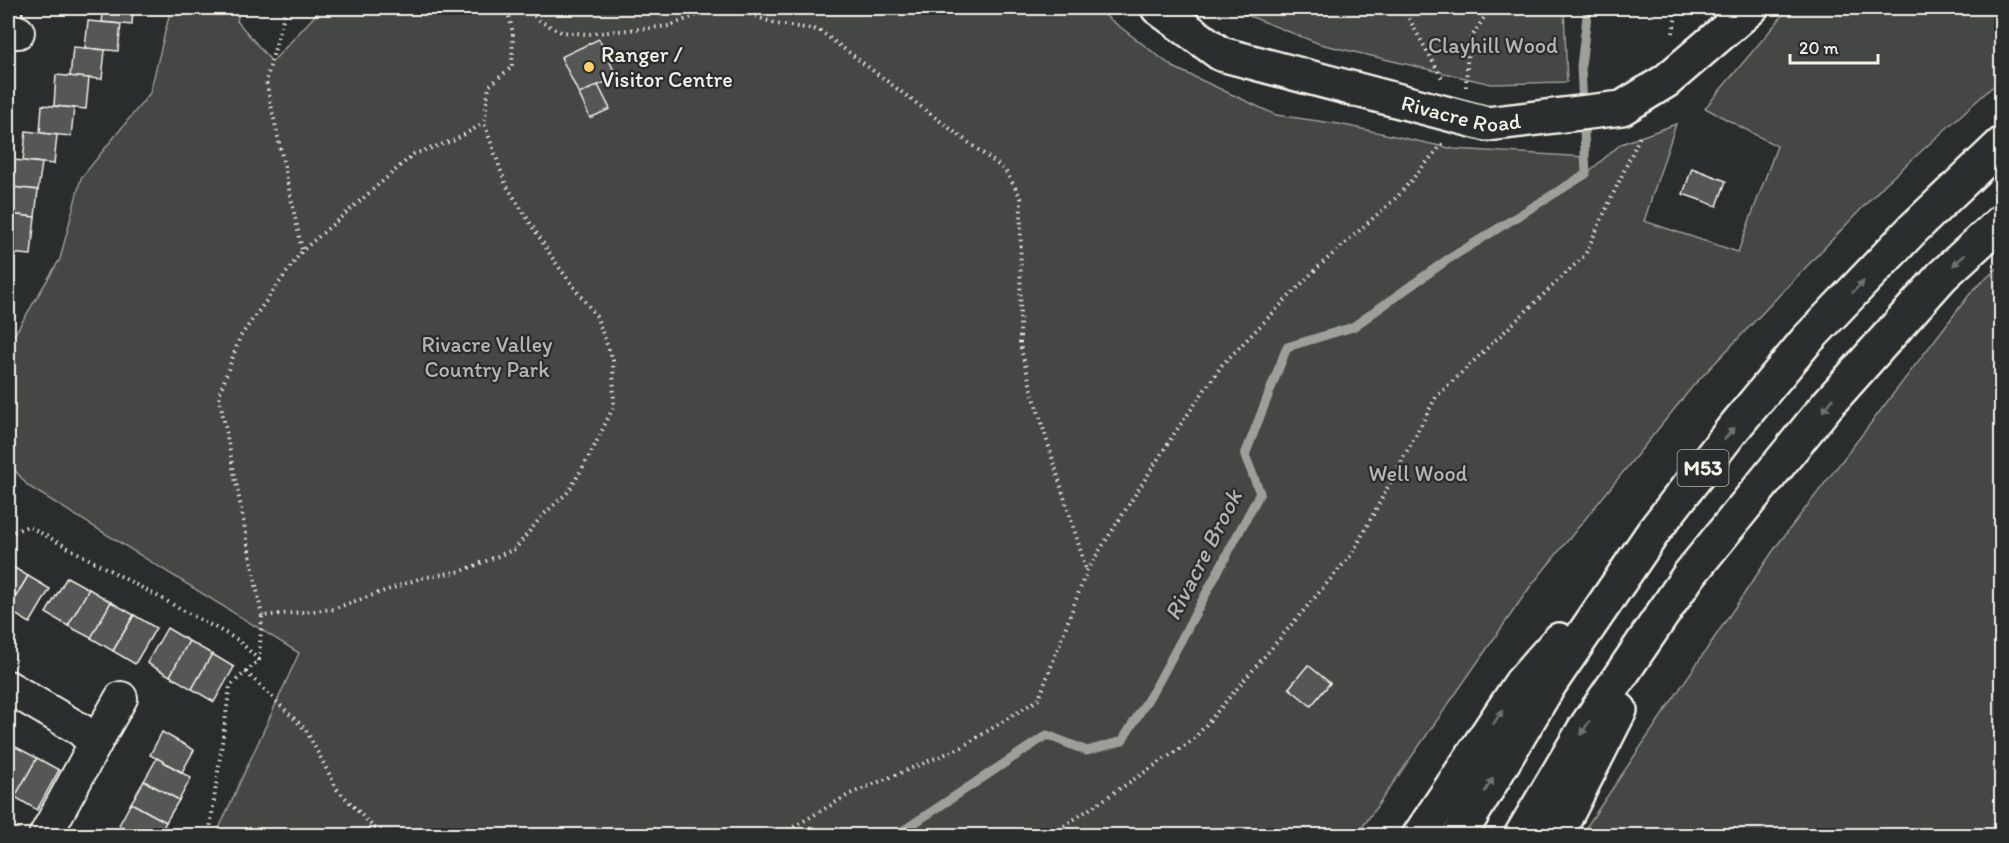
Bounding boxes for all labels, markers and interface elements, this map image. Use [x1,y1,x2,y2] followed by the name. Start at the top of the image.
[1790,27,1878,65] scale bar
[1428,32,1558,59] park label: Clayhill Wood
[1799,37,1839,59] text: 20 m
[601,41,733,93] place label: Ranger / Visitor Centre
[582,60,596,74] marker: Ranger / Visitor Centre
[1398,89,1522,138] street label: Rivacre Road
[1952,253,1966,267] one-way arrow
[1850,281,1864,295] one-way arrow
[421,331,553,383] park label: Rivacre Valley Country Park
[1821,397,1834,413] one-way arrow
[1723,426,1735,442] one-way arrow
[1678,450,1728,486] road number: M53
[1368,460,1468,487] park label: Well Wood
[1157,483,1249,625] water label: Rivacre Brook
[1492,710,1504,726] one-way arrow
[1579,720,1591,736] one-way arrow
[1484,777,1495,793] one-way arrow

